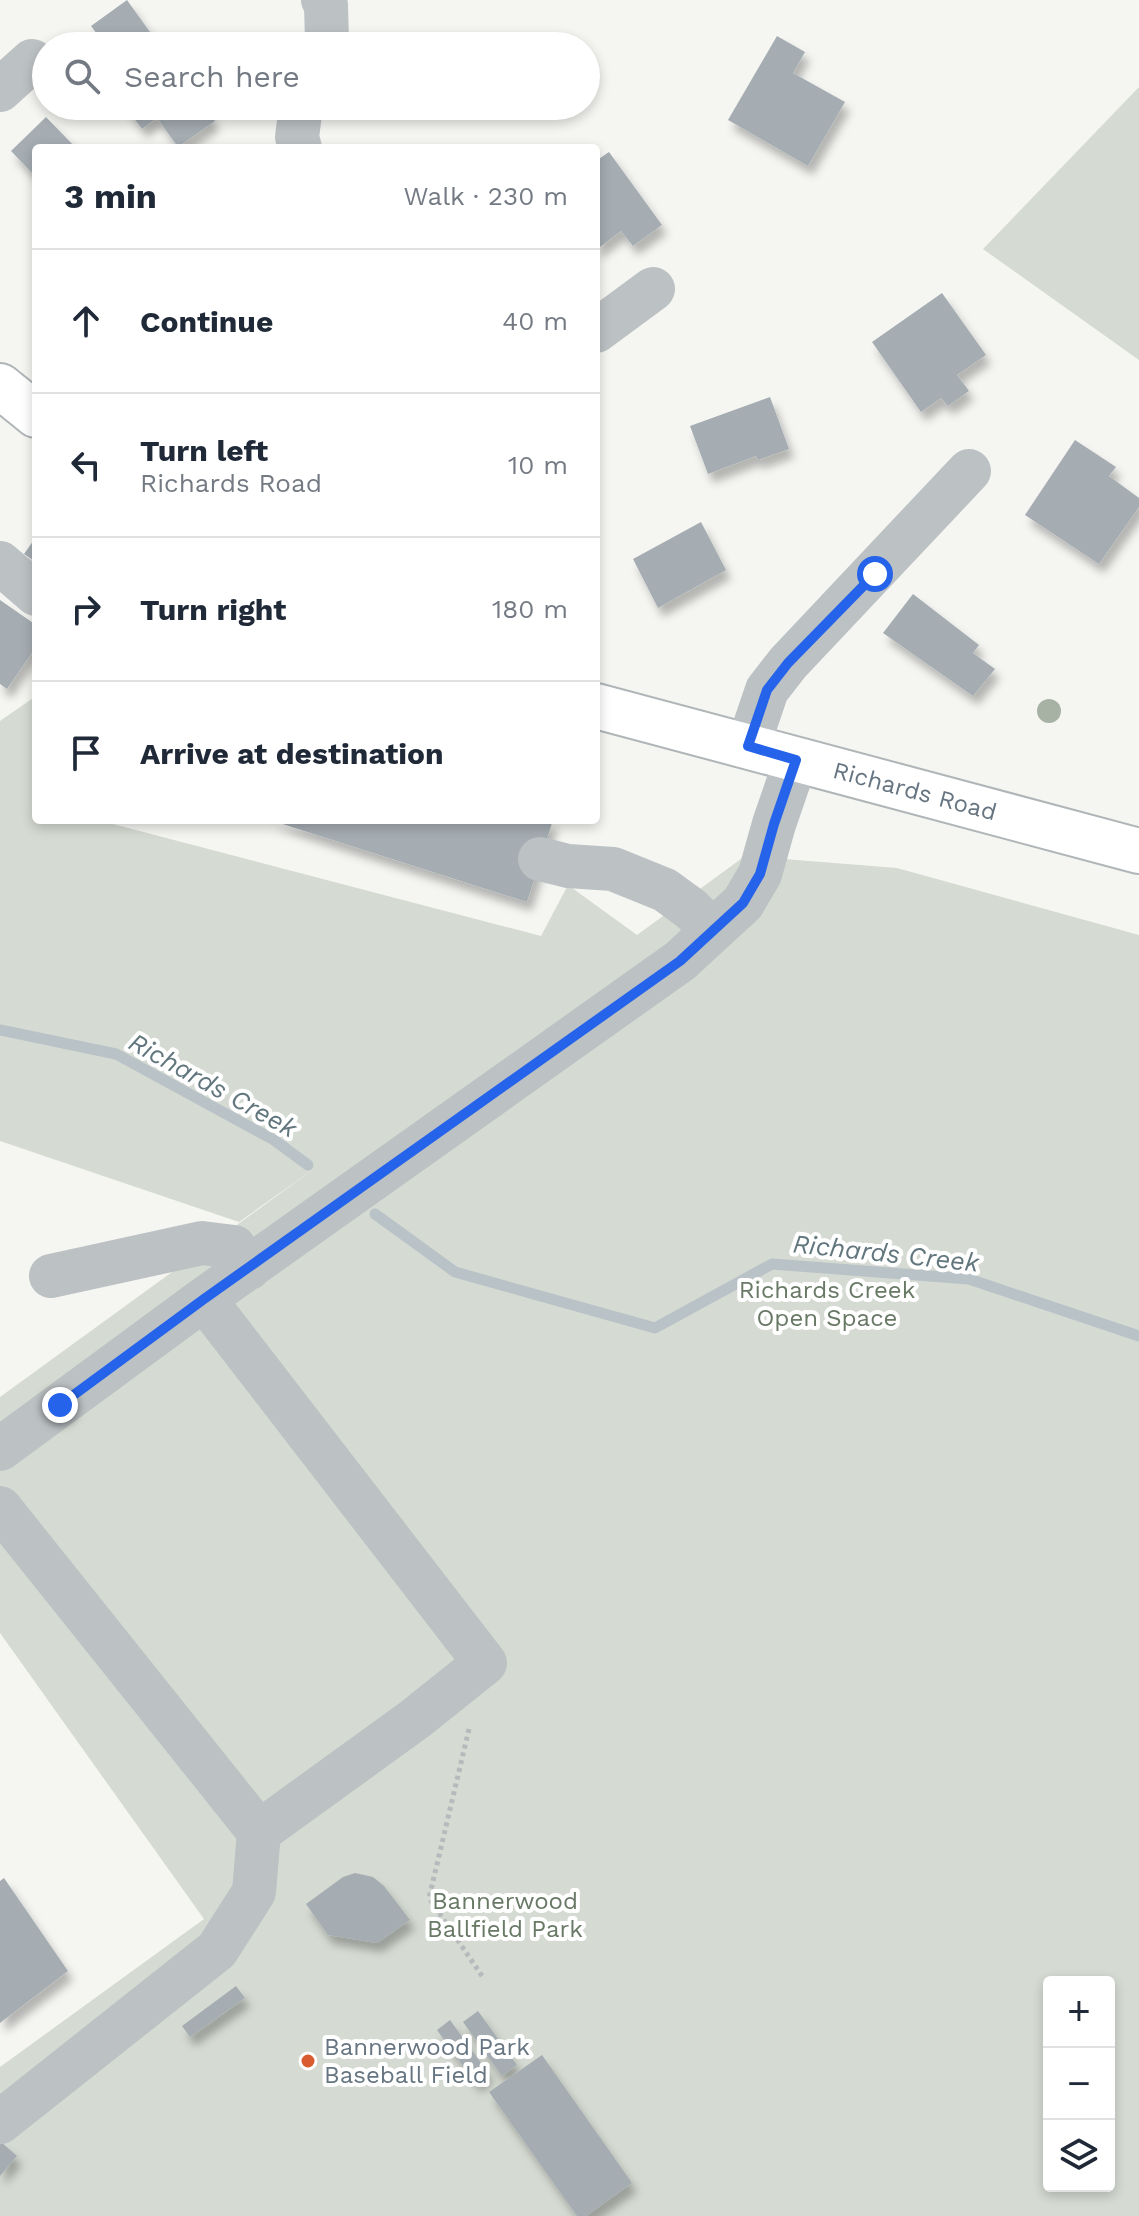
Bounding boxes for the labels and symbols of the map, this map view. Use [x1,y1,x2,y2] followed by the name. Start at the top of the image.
[857,556,893,592] route start
[830,756,1000,826] street label: Richards Road
[124,1026,303,1144] water label: Richards Creek
[791,1228,982,1278] water label: Richards Creek
[739,1276,916,1332] park label: Richards Creek Open Space
[42,1387,78,1423] route end
[427,1887,583,1943] park label: Bannerwood Ballfield Park
[324,2033,530,2089] place label: Bannerwood Park Baseball Field
[299,2052,317,2070] marker: Bannerwood Park Baseball Field

